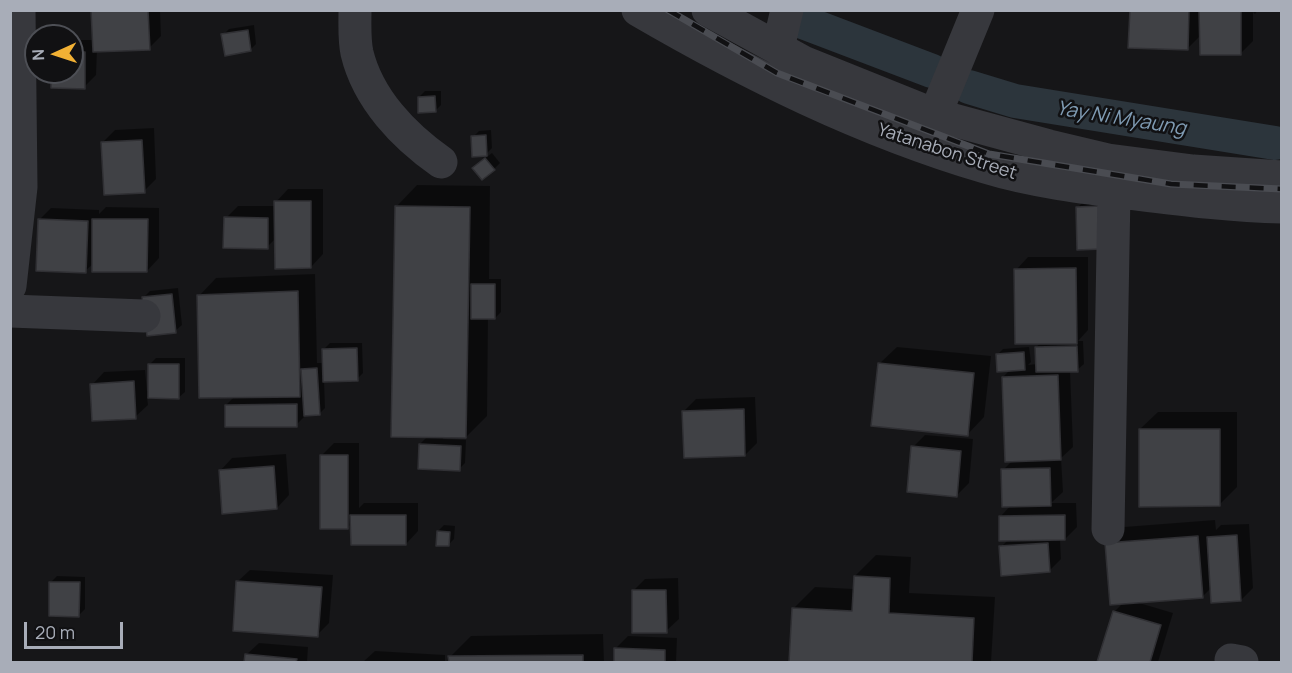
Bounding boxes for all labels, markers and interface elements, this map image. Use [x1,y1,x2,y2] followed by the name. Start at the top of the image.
[24,24,84,84] north arrow
[27,49,49,61] text: N
[1055,97,1187,141] water label: Yay Ni Myaung
[875,119,1019,185] street label: Yatanabon Street
[27,610,126,648] scale bar
[35,620,75,644] text: 20 m

